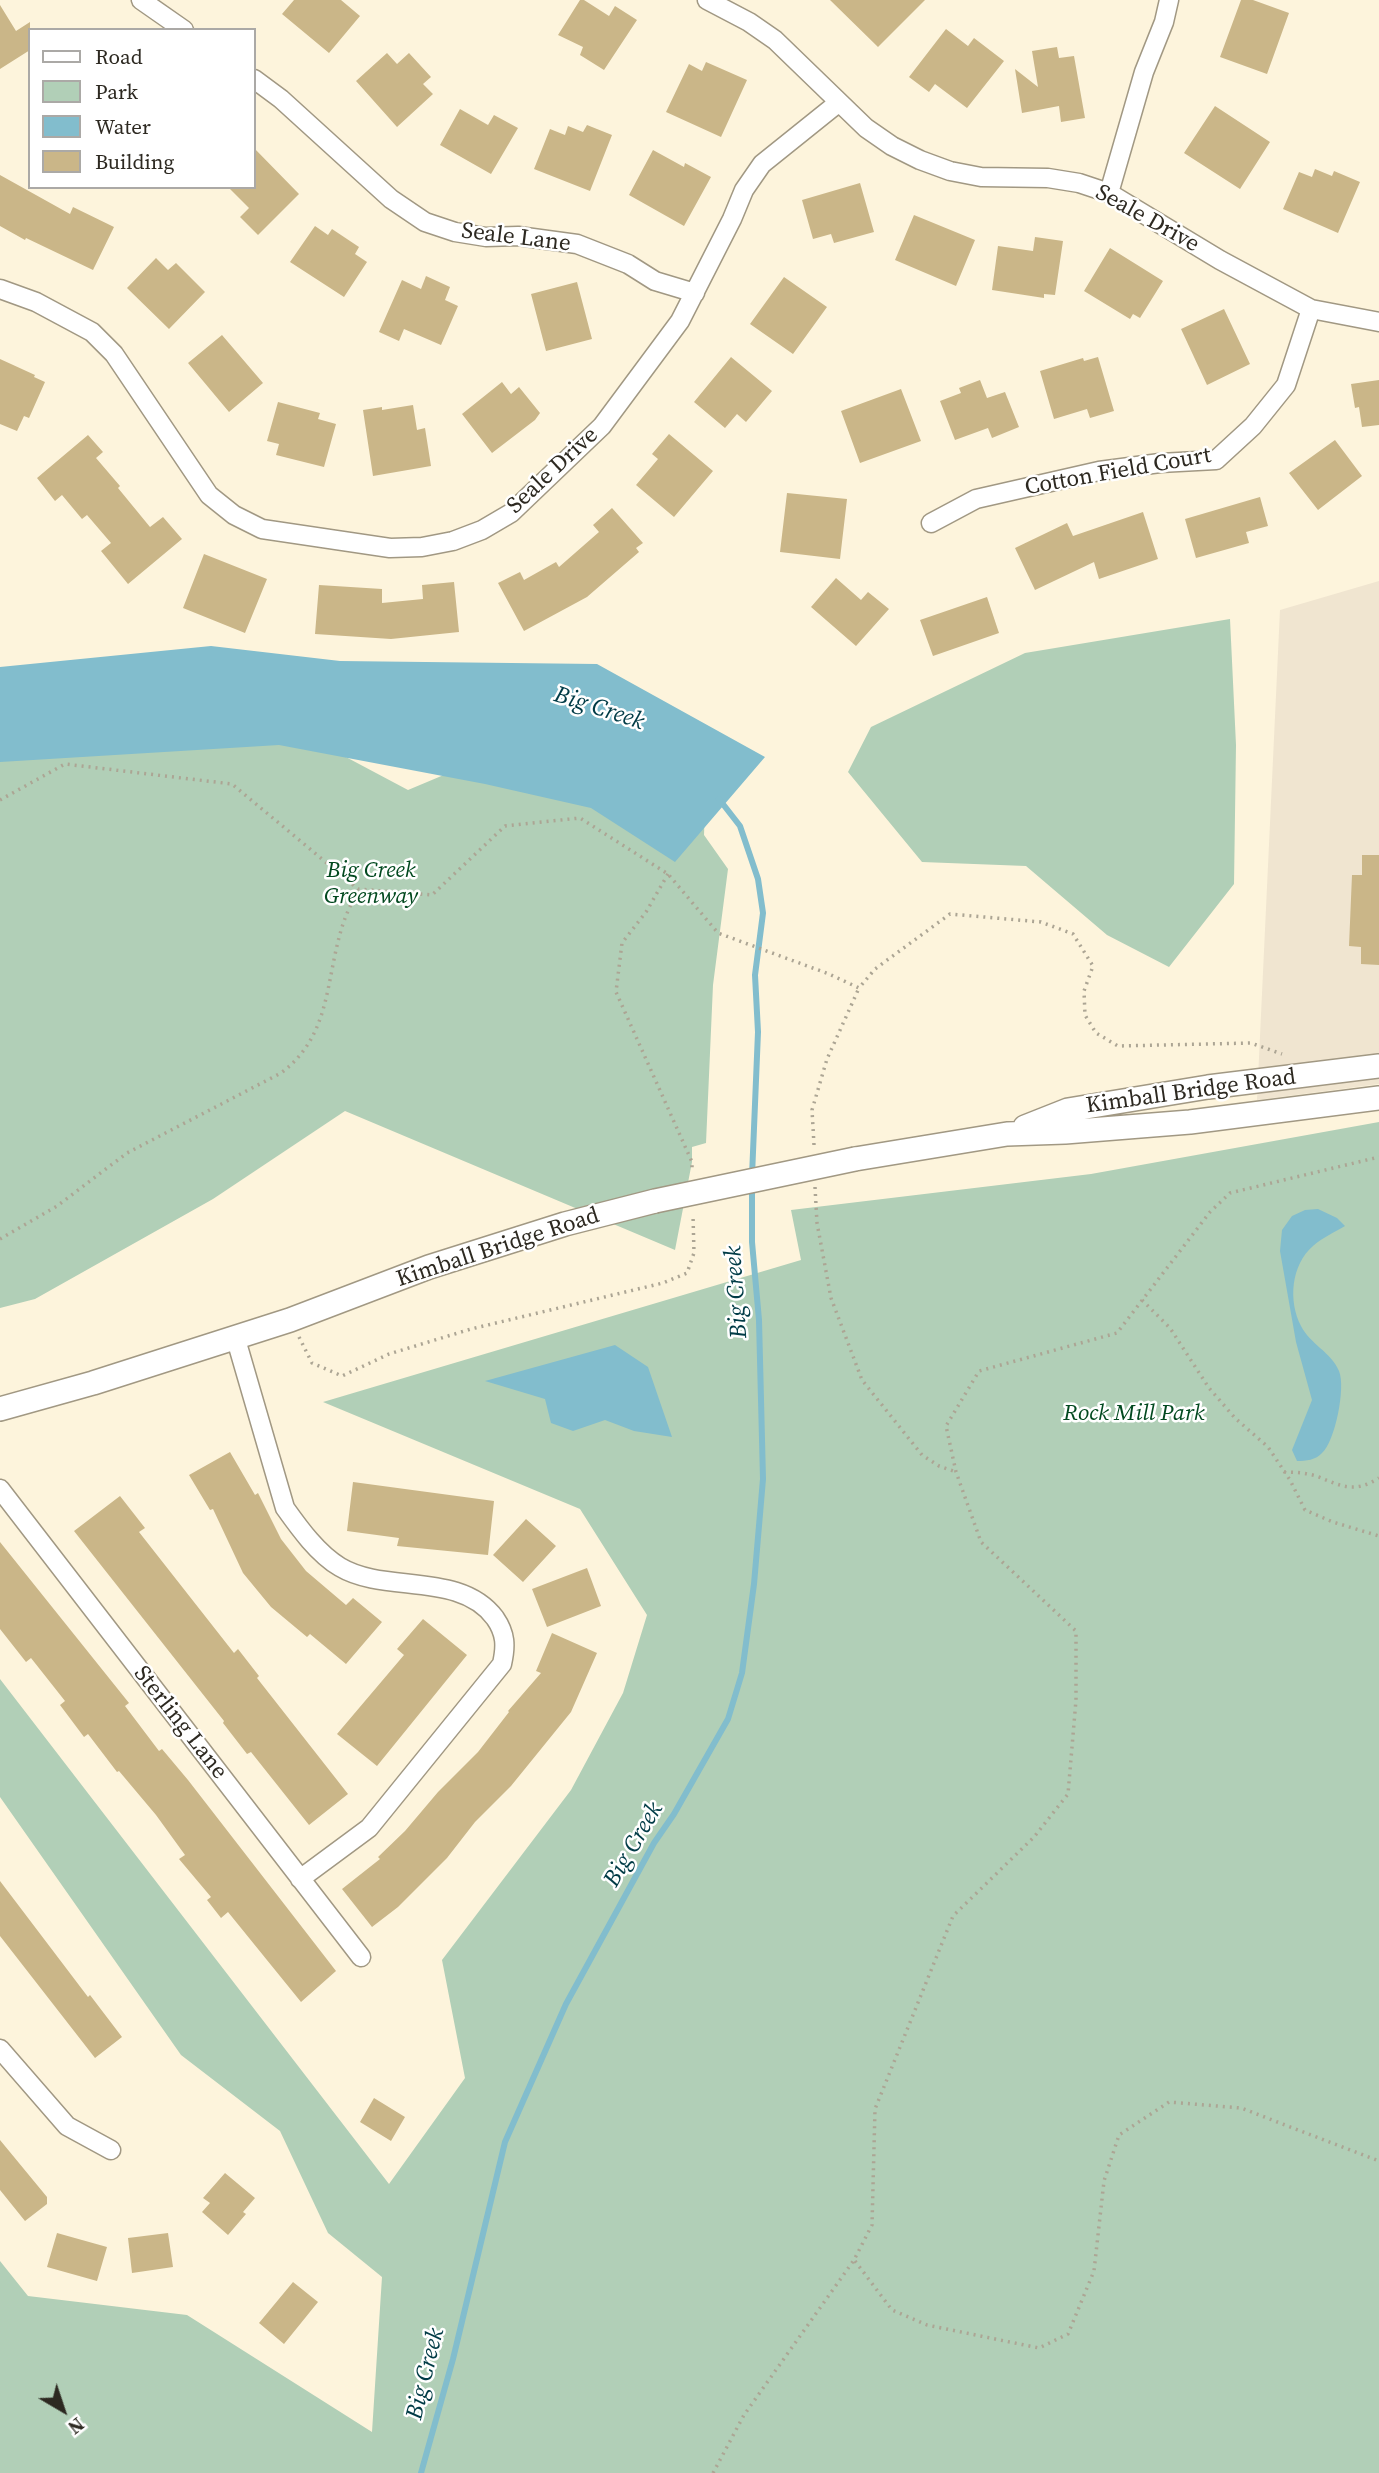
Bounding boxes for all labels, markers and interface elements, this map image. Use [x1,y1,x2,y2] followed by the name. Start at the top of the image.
[28,28,256,189] legend
[95,42,143,71] text: Road
[95,77,138,106] text: Park
[95,112,151,141] text: Water
[95,147,174,176] text: Building
[1090,179,1204,259] street label: Seale Drive
[460,218,572,258] street label: Seale Lane
[502,422,604,520] street label: Seale Drive
[1023,442,1213,502] street label: Cotton Field Court
[550,681,648,737] water label: Big Creek
[324,857,418,911] park label: Big Creek Greenway
[1084,1064,1298,1120] street label: Kimball Bridge Road
[393,1202,603,1294] street label: Kimball Bridge Road
[719,1245,755,1339] water label: Big Creek
[1063,1400,1205,1428] park label: Rock Mill Park
[127,1661,233,1785] street label: Sterling Lane
[598,1797,670,1893] water label: Big Creek
[401,2325,451,2423] water label: Big Creek
[28,2375,98,2445] north arrow
[63,2412,90,2441] text: N

